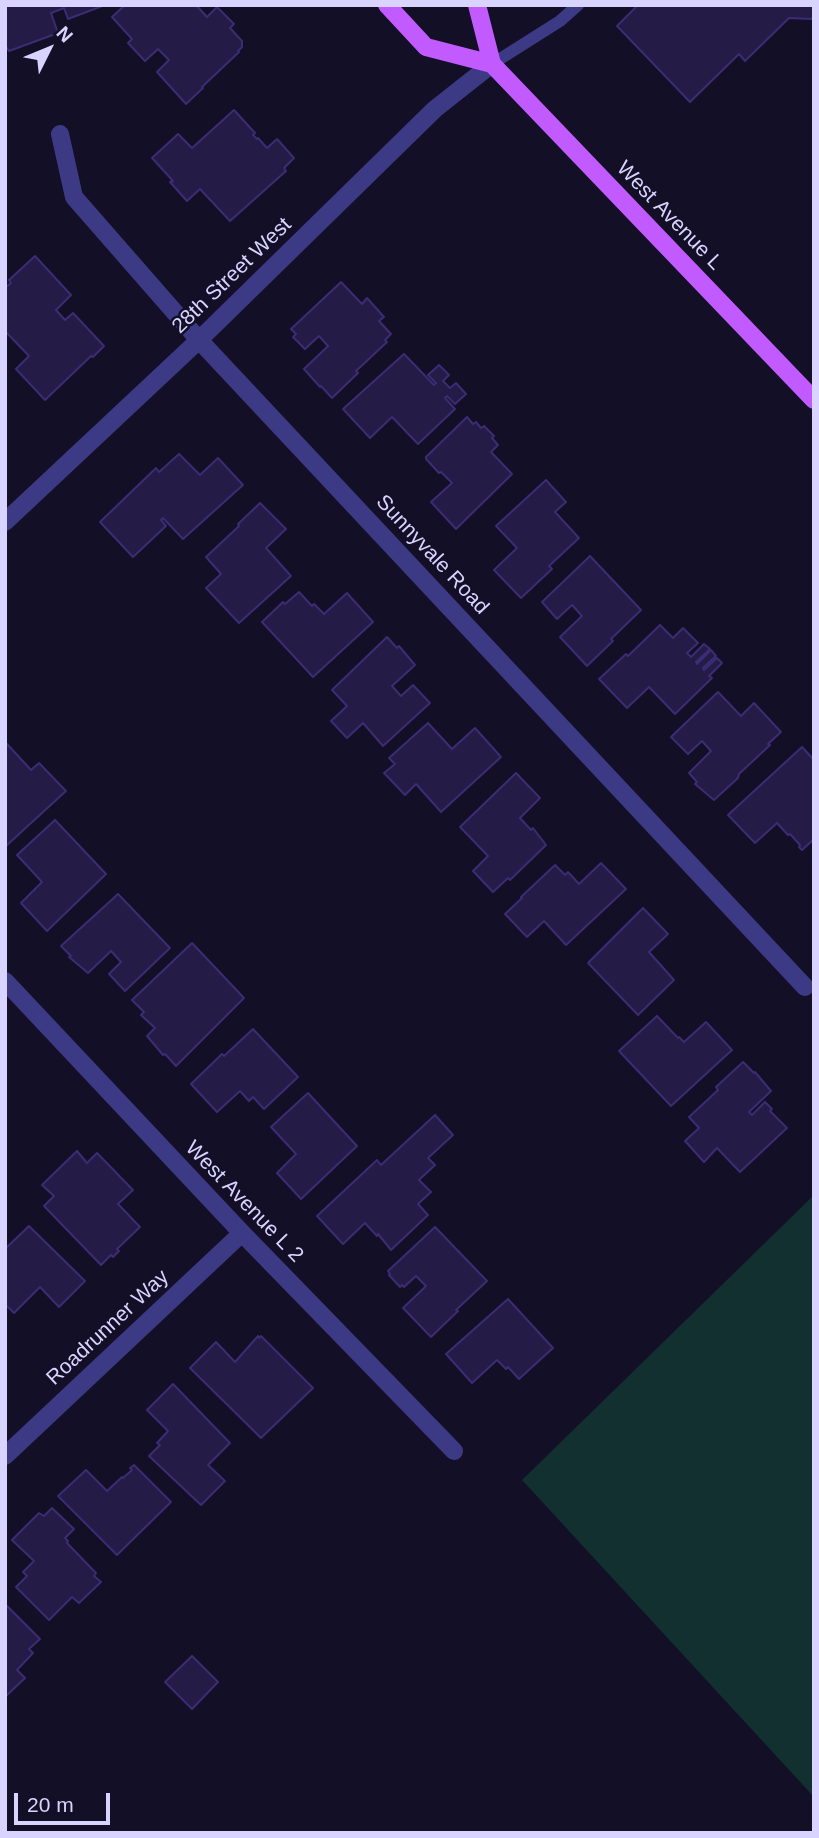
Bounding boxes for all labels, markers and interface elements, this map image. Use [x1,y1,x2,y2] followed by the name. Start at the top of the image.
[14,14,84,84] north arrow
[52,22,77,47] text: N
[611,156,727,276] street label: West Avenue L
[167,213,297,339] street label: 28th Street West
[370,490,494,620] street label: Sunnyvale Road
[180,1136,308,1268] street label: West Avenue L 2
[42,1265,174,1391] street label: Roadrunner Way
[18,1778,114,1822] scale bar
[27,1793,74,1816] text: 20 m

